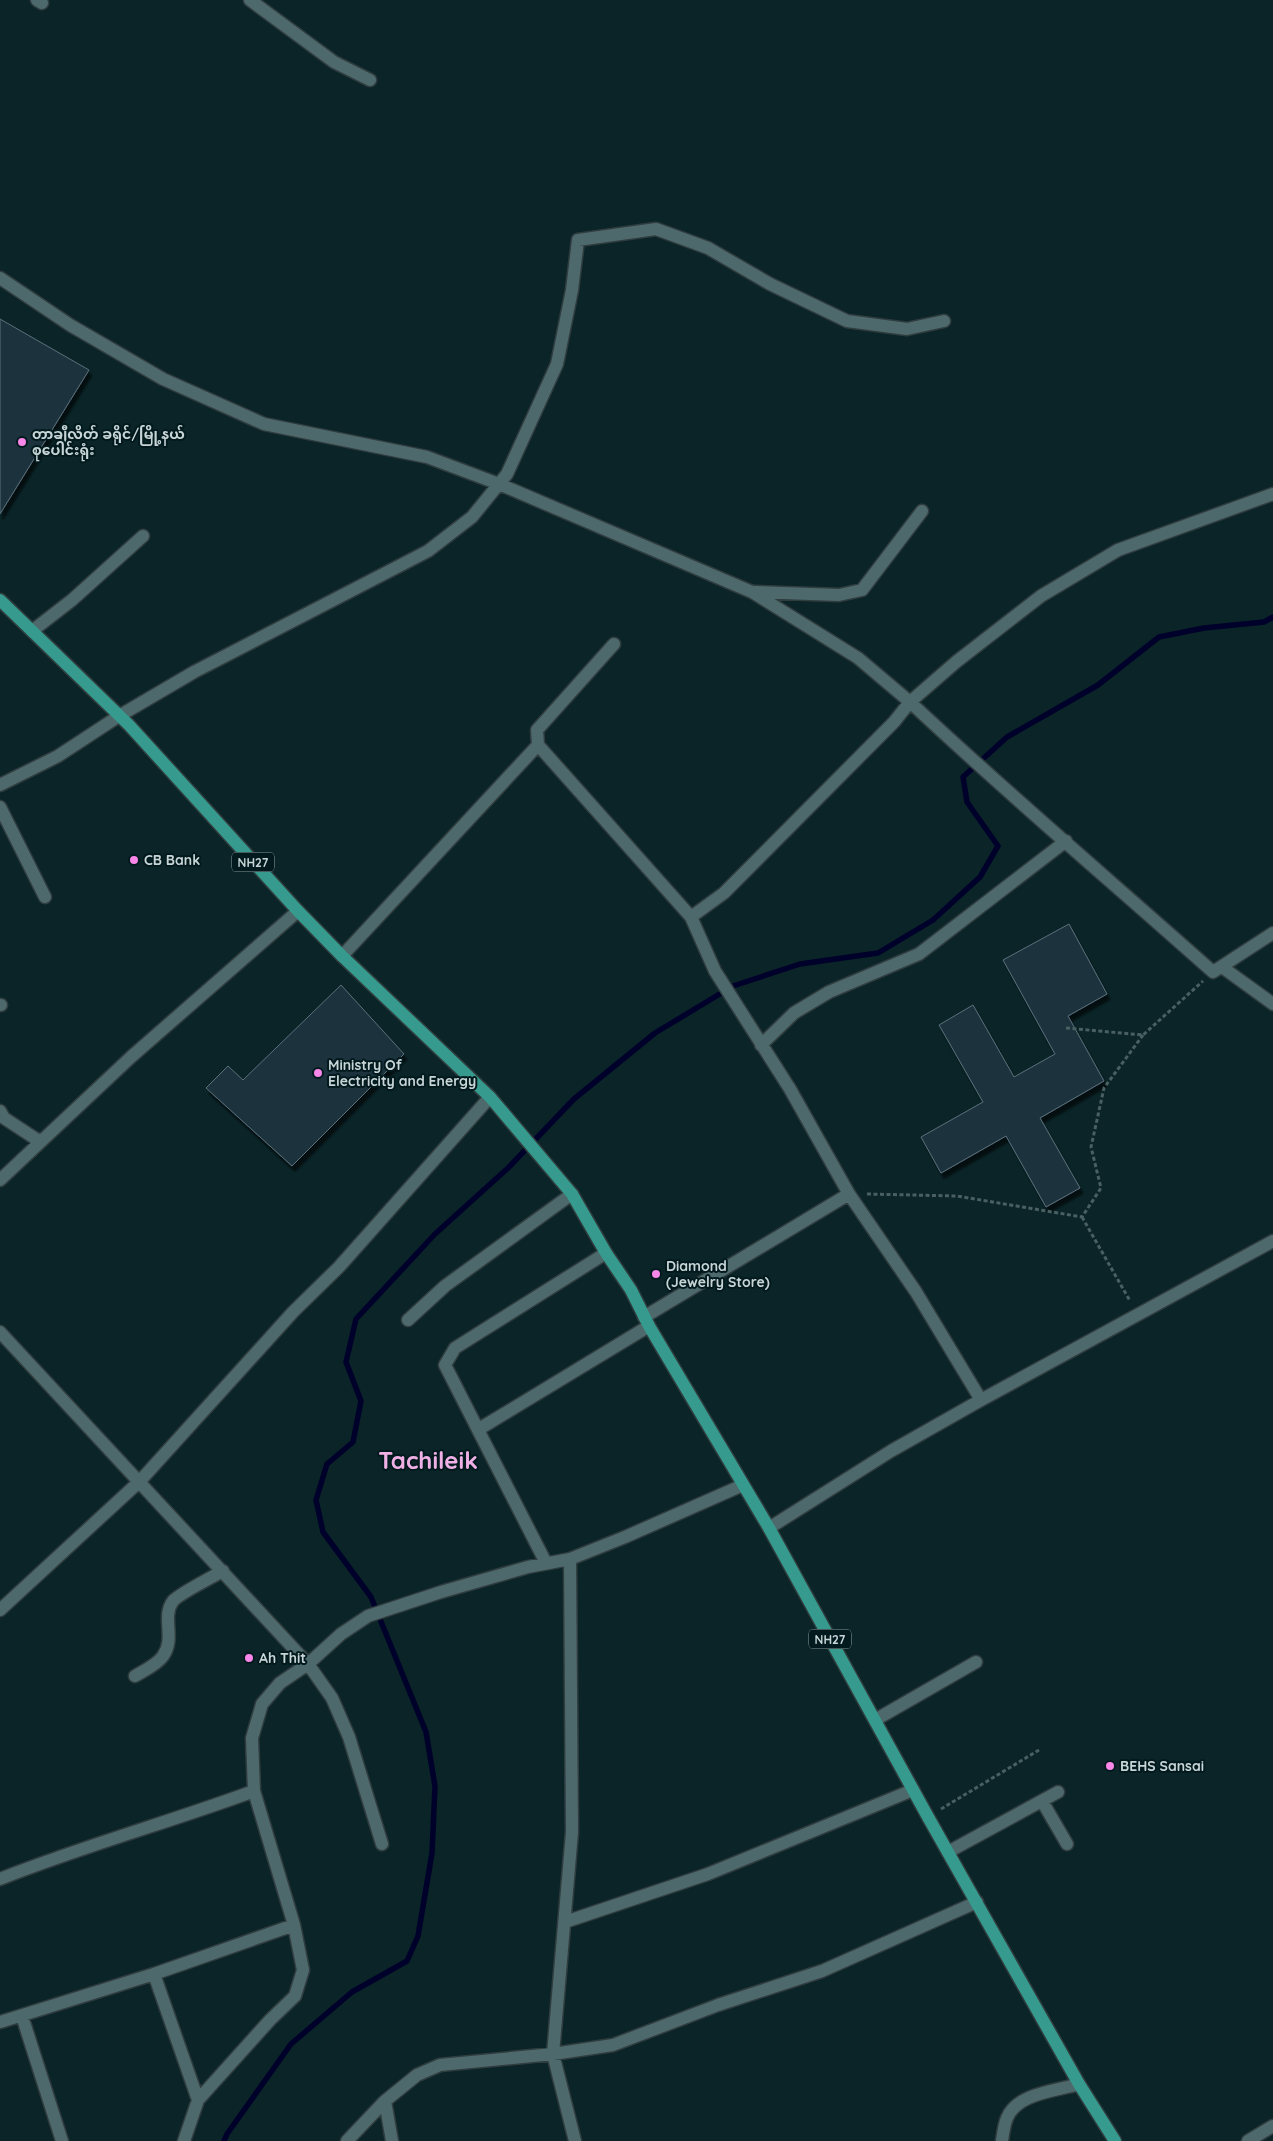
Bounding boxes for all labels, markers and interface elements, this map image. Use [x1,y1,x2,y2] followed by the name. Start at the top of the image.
[32,424,185,462] place label: တာချီလိတ် ခရိုင်/မြို့နယ် စုပေါင်းရုံး
[16,436,28,448] marker: တာချီလိတ် ခရိုင်/မြို့နယ် စုပေါင်းရုံး
[144,851,200,869] place label: CB Bank
[232,852,274,872] road number: NH27
[128,854,140,866] marker: CB Bank
[328,1056,476,1090] place label: Ministry Of Electricity and Energy
[312,1067,324,1079] marker: Ministry Of Electricity and Energy
[666,1257,770,1291] place label: Diamond (Jewelry Store)
[650,1268,662,1280] marker: Diamond (Jewelry Store)
[378,1445,478,1475] district label: Tachileik
[809,1630,851,1648] road number: NH27
[259,1649,306,1667] place label: Ah Thit
[243,1652,255,1664] marker: Ah Thit
[1120,1757,1204,1775] place label: BEHS Sansai
[1104,1760,1116,1772] marker: BEHS Sansai

